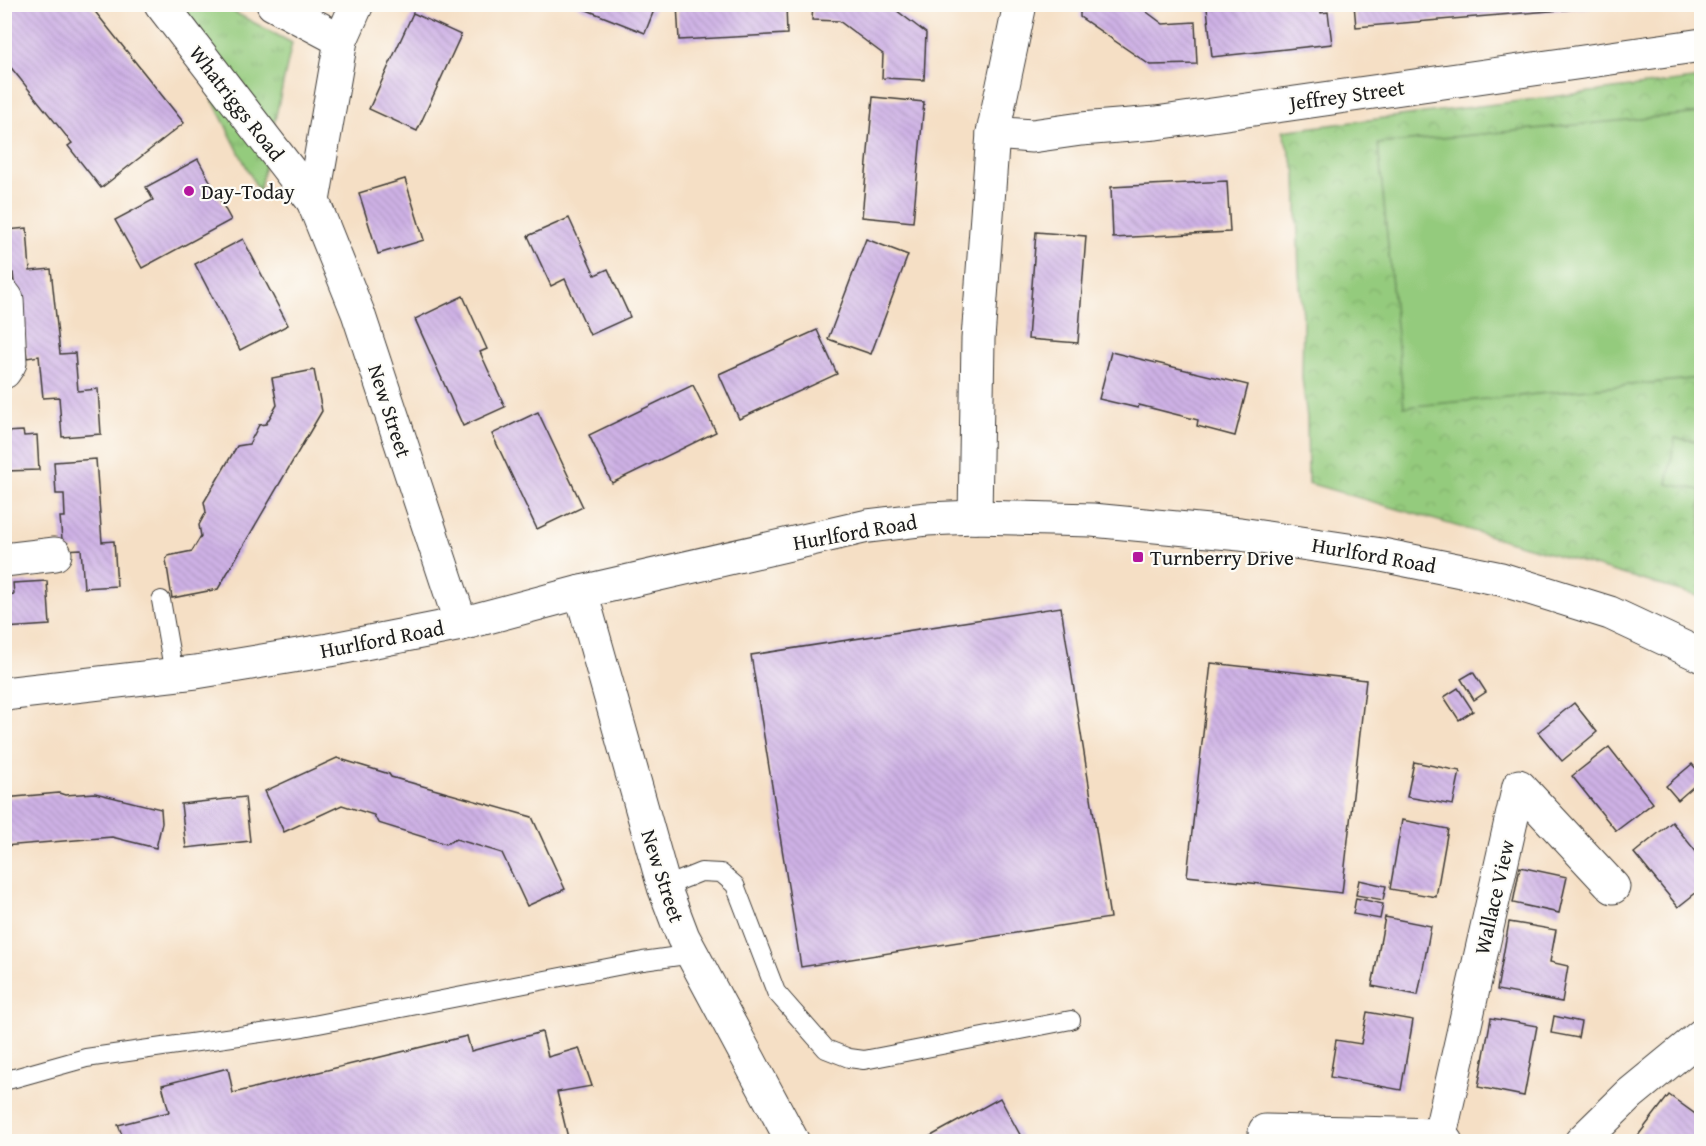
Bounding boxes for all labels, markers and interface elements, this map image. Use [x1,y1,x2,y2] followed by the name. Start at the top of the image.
[182,39,293,168] street label: Whatriggs Road
[1284,71,1407,119] street label: Jeffrey Street
[201,176,295,207] place label: Day-Today
[182,184,196,198] marker: Day-Today
[360,360,420,462] street label: New Street
[790,506,920,558] street label: Hurlford Road
[1309,529,1439,581] street label: Hurlford Road
[1150,542,1294,573] place label: Turnberry Drive
[1131,550,1145,564] marker: Turnberry Drive
[317,612,447,666] street label: Hurlford Road
[633,825,693,927] street label: New Street
[1466,836,1522,957] street label: Wallace View

